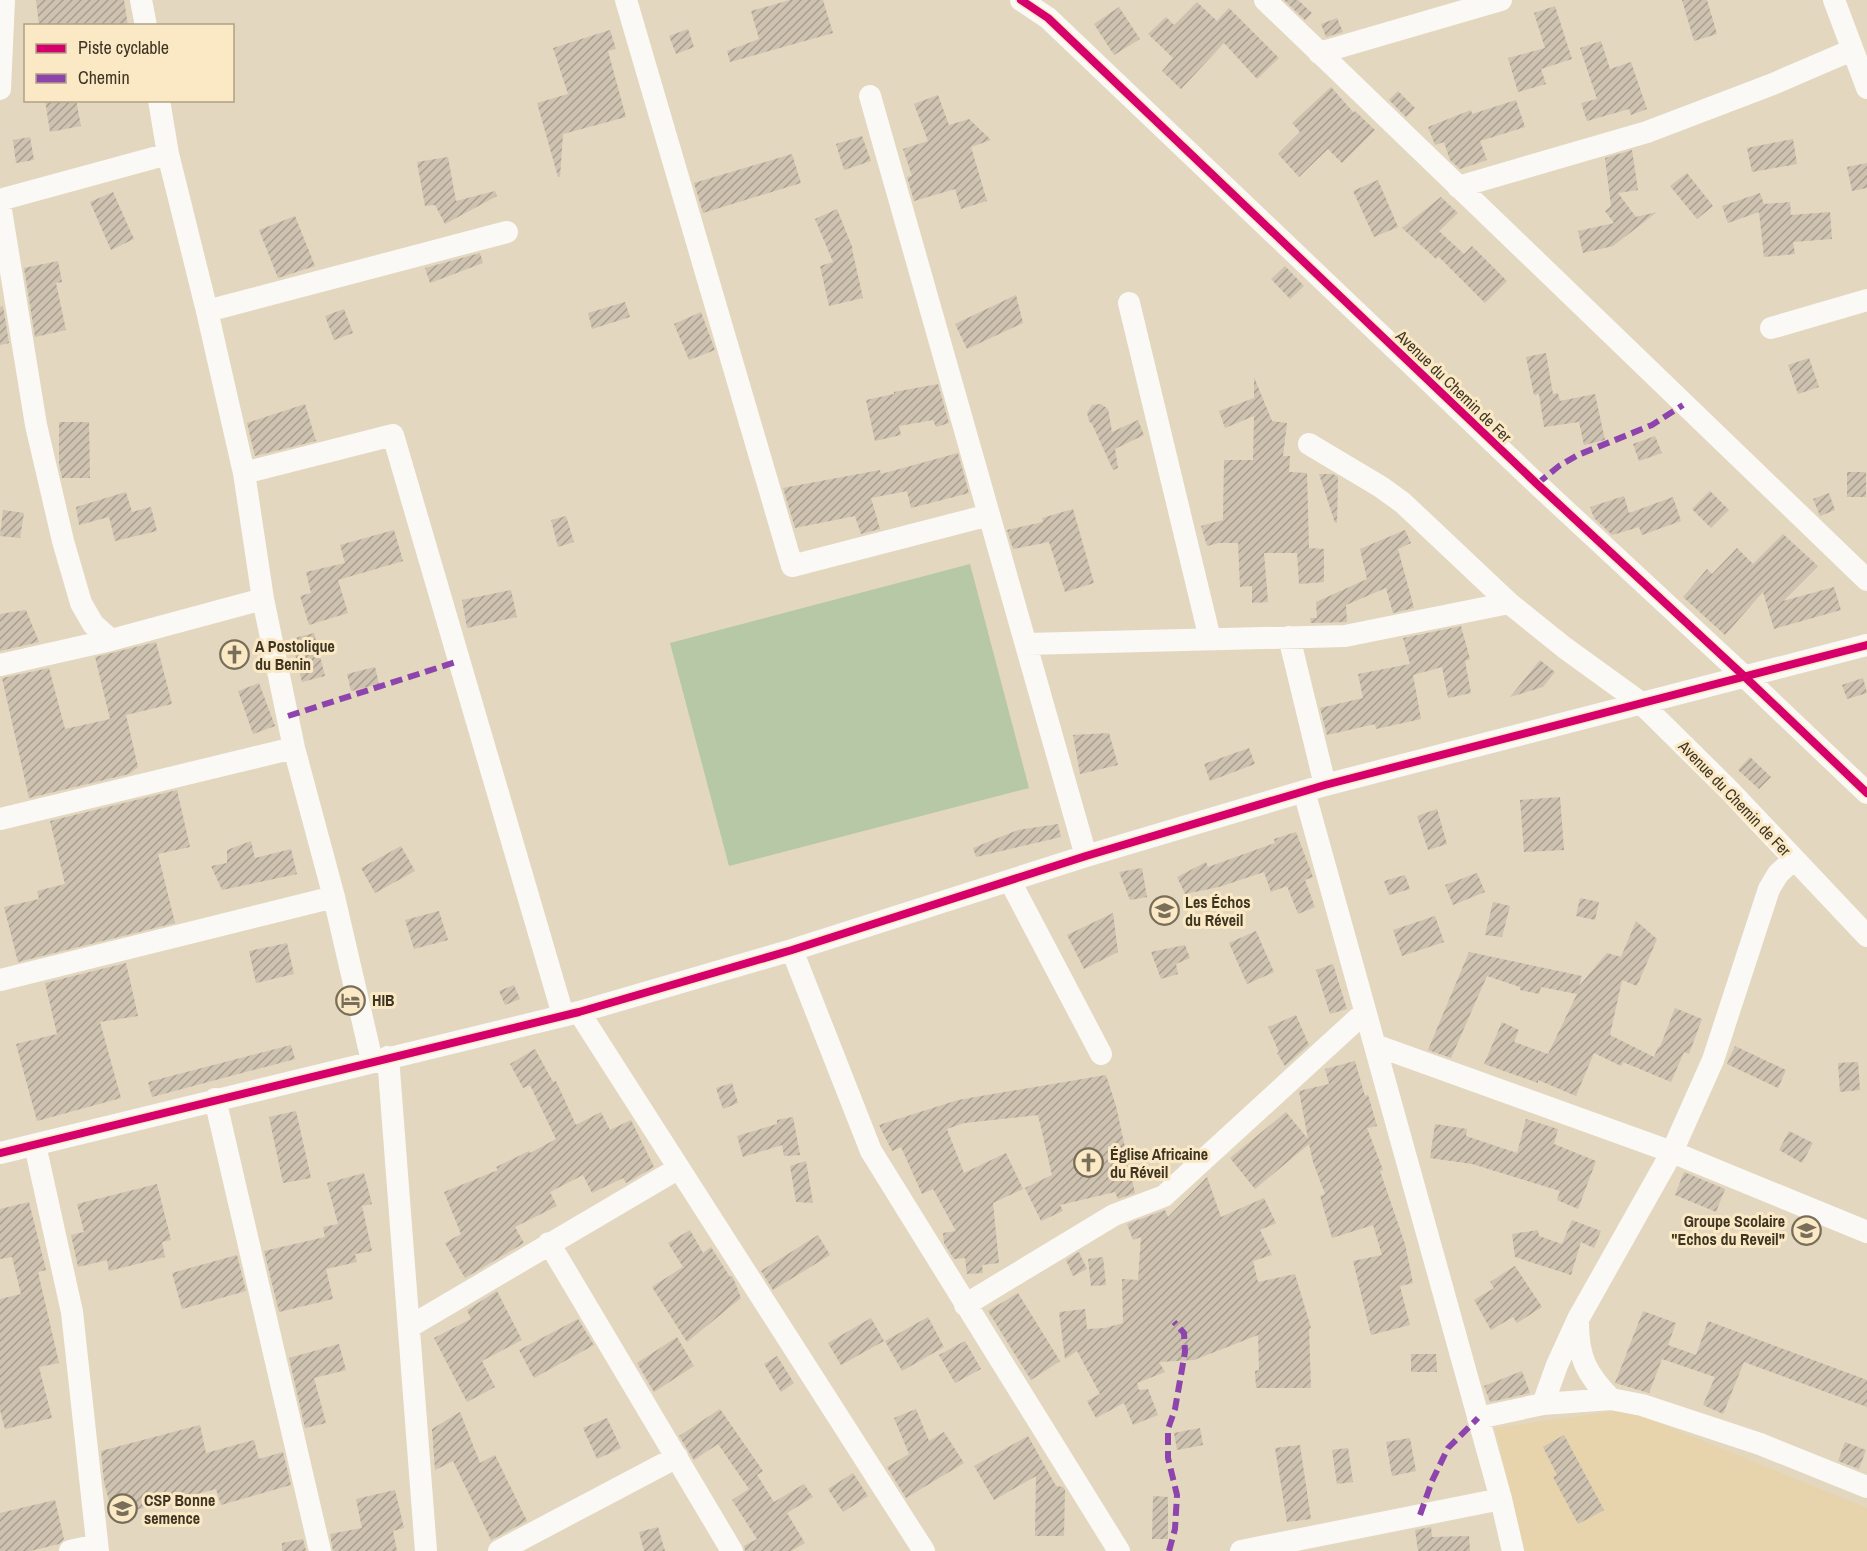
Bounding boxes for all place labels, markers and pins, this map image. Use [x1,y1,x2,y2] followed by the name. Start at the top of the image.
[255,635,335,675] place label: A Postolique du Benin
[218,639,250,671] church icon: A Postolique du Benin
[1185,891,1251,931] place label: Les Échos du Réveil
[1148,895,1180,927] school or university icon: Les Échos du Réveil
[335,984,367,1016] hotel icon: HIB
[372,989,395,1011] place label: HIB
[1110,1143,1208,1183] place label: Église Africaine du Réveil
[1073,1147,1105,1179] church icon: Église Africaine du Réveil
[1671,1210,1785,1250] place label: Groupe Scolaire "Echos du Reveil"
[1790,1214,1822,1246] school or university icon: Groupe Scolaire "Echos du Reveil"
[144,1489,215,1529] place label: CSP Bonne semence
[107,1493,139,1525] school or university icon: CSP Bonne semence

